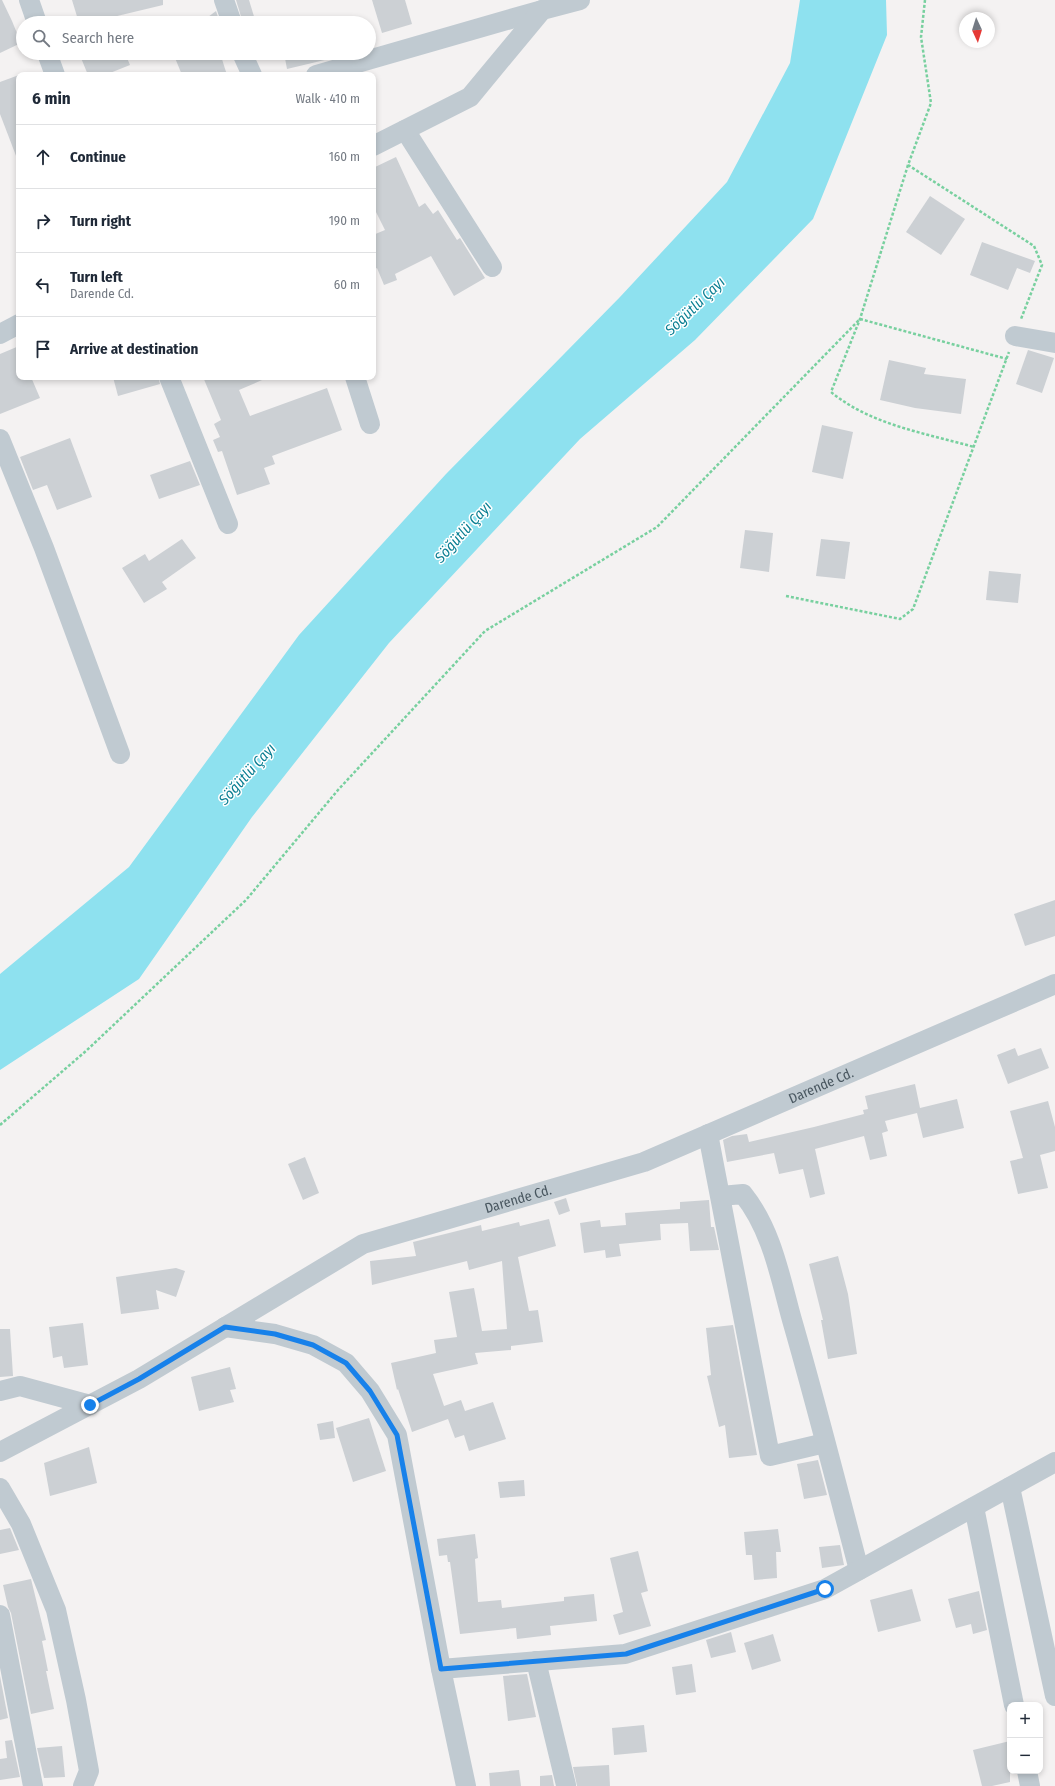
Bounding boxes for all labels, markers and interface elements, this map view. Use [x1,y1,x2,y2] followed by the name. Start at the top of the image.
[959,12,995,48] north arrow
[16,16,376,60] search box
[30,27,52,49] icon: search
[62,29,134,47] text: Search here
[32,88,71,109] text: 6 min
[296,91,360,106] text: Walk · 410 m
[32,146,54,168] icon: ahead
[70,148,126,166] text: Continue
[329,149,360,164] text: 160 m
[32,210,54,232] icon: right
[70,212,131,230] text: Turn right
[329,213,360,228] text: 190 m
[70,268,123,286] text: Turn left
[661,273,729,340] water label: Söğütlü Çayı
[32,274,54,296] icon: left
[334,277,360,292] text: 60 m
[70,286,134,301] text: Darende Cd.
[32,338,54,360] icon: arrive
[70,340,198,358] text: Arrive at destination
[430,498,495,567] water label: Söğütlü Çayı
[214,740,279,809] water label: Söğütlü Çayı
[786,1064,856,1107] street label: Darende Cd.
[483,1181,554,1217] street label: Darende Cd.
[81,1396,99,1414] route end
[816,1580,834,1598] route start
[1007,1702,1043,1774] map controls
[1007,1702,1043,1738] button: +
[1007,1738,1043,1774] button: −

